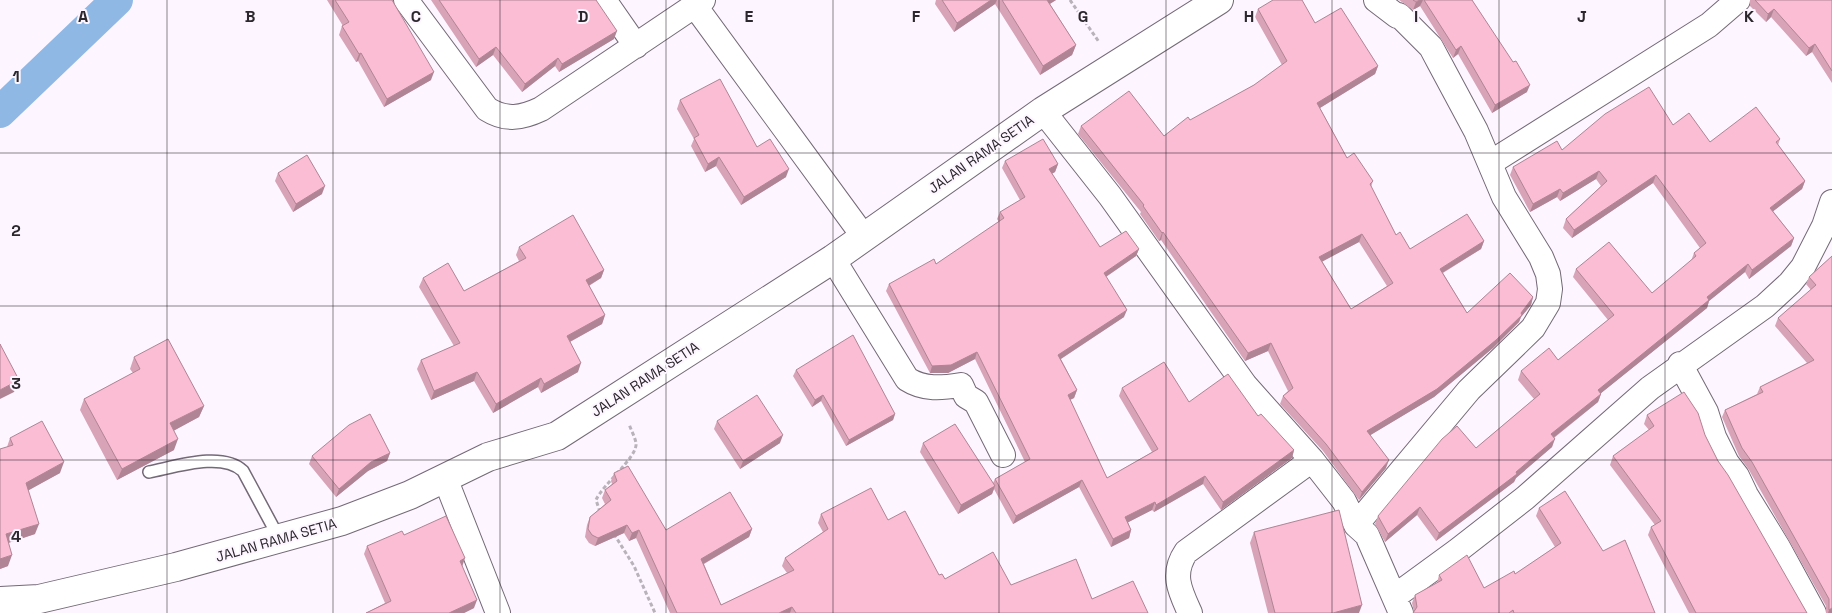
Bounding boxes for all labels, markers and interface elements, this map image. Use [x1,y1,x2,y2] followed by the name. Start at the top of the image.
[78,6,88,27] text: A
[245,6,255,27] text: B
[411,6,421,27] text: C
[578,6,588,27] text: D
[745,6,754,27] text: E
[912,6,921,27] text: F
[1078,6,1088,27] text: G
[1244,6,1254,27] text: H
[1414,6,1418,27] text: I
[1577,6,1587,27] text: J
[1744,6,1754,27] text: K
[12,66,20,87] text: 1
[925,111,1037,197] street label: JALAN RAMA SETIA
[11,220,21,241] text: 2
[588,337,702,421] street label: JALAN RAMA SETIA
[11,373,21,394] text: 3
[213,514,339,566] street label: JALAN RAMA SETIA
[11,526,21,547] text: 4

